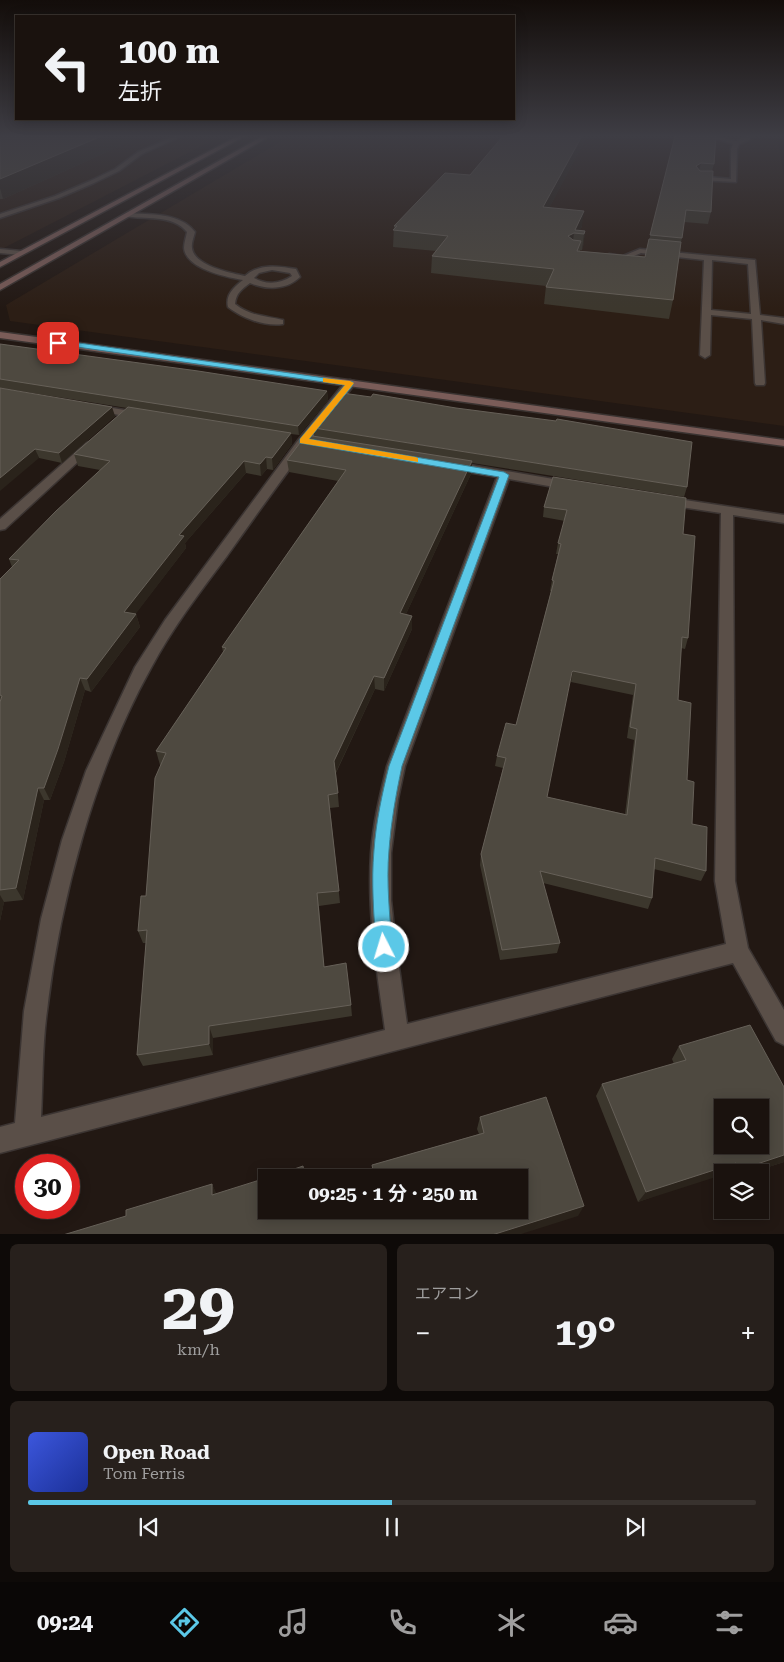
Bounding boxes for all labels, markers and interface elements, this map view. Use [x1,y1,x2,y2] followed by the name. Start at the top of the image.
[118,31,219,72] text: 100 m
[35,35,100,100] icon: left
[118,79,162,104] text: 左折
[37,322,79,364] pin
[44,329,72,357] icon: arrive
[357,920,409,972] position arrow
[714,1099,769,1219] map controls
[714,1099,769,1154] button: search
[15,1154,80,1219] speed limit sign: 30
[714,1164,769,1219] button: layers
[308,1182,478,1205] text: 09:25 · 1 分 · 250 m
[162,1269,235,1345] text: 29
[415,1284,479,1303] text: エアコン
[555,1310,616,1354] text: 19°
[415,1317,431,1350] text: −
[740,1317,756,1350] text: +
[177,1340,220,1359] text: km/h
[103,1441,210,1464] text: Open Road
[103,1464,185,1483] text: Tom Ferris
[135,1513,163,1541] icon: previous
[378,1513,406,1541] icon: pause
[621,1513,649,1541] icon: next
[167,1605,202,1640] icon: directions
[276,1605,311,1640] icon: music
[385,1605,420,1640] icon: phone
[494,1605,529,1640] icon: climate
[603,1605,638,1640] icon: car
[712,1605,747,1640] icon: filters
[37,1610,93,1635] text: 09:24

